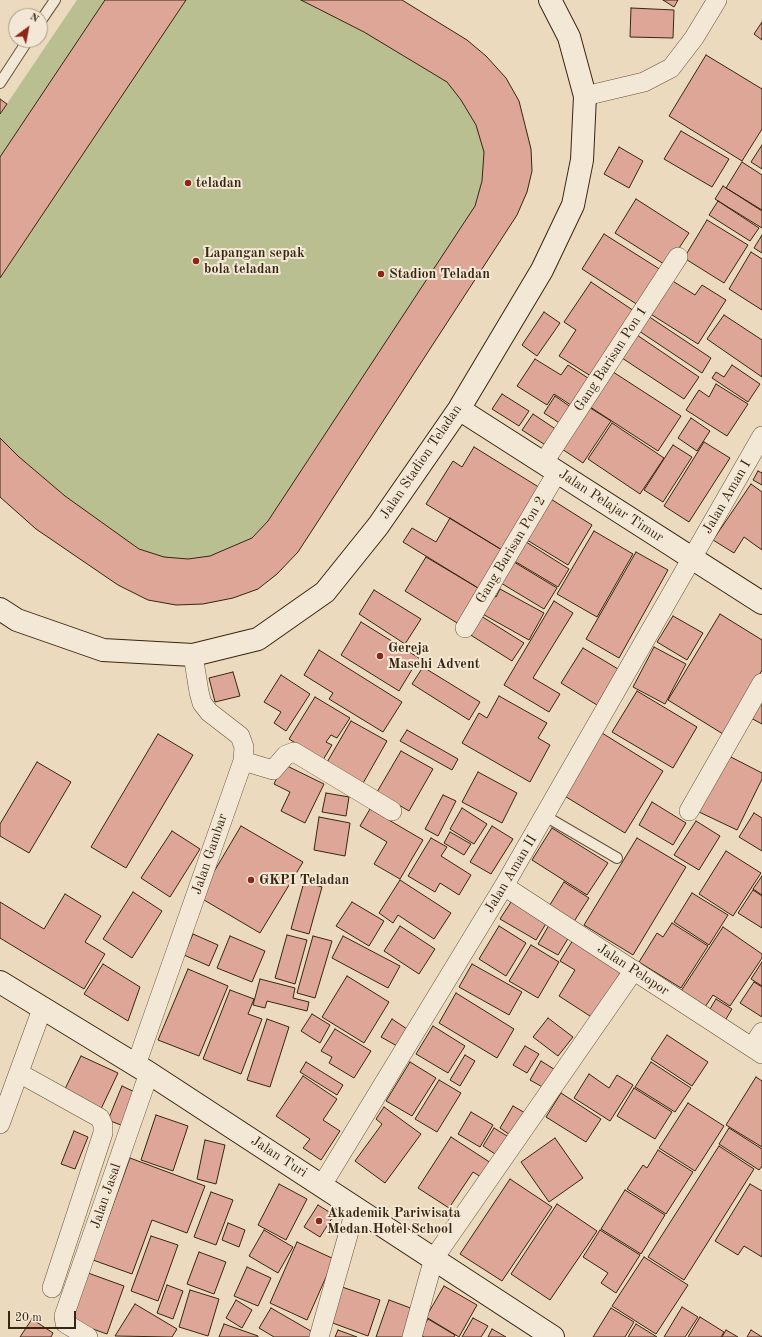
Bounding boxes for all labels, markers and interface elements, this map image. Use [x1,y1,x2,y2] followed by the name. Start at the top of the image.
[8,8,48,48] north arrow
[28,11,41,25] text: N
[196,175,242,191] place label: teladan
[183,178,193,188] marker: teladan
[204,245,305,278] place label: Lapangan sepak bola teladan
[191,256,201,266] marker: Lapangan sepak bola teladan
[389,266,490,282] place label: Stadion Teladan
[376,269,386,279] marker: Stadion Teladan
[571,303,651,415] street label: Gang Barisan Pon 1
[376,401,466,523] street label: Jalan Stadion Teladan
[699,457,755,537] street label: Jalan Aman I
[555,466,667,546] street label: Jalan Pelajar Timur
[472,493,550,607] street label: Gang Barisan Pon 2
[388,640,480,672] place label: Gereja Masehi Advent
[375,651,385,661] marker: Gereja Masehi Advent
[188,811,232,897] street label: Jalan Gambar
[481,832,541,916] street label: Jalan Aman II
[259,872,349,888] place label: GKPI Teladan
[246,875,256,885] marker: GKPI Teladan
[594,940,672,1000] street label: Jalan Pelopor
[248,1133,310,1181] street label: Jalan Turi
[87,1161,125,1231] street label: Jalan Jasal
[327,1205,461,1238] place label: Akademik Pariwisata Medan Hotel School
[314,1216,324,1226] marker: Akademik Pariwisata Medan Hotel School
[10,1303,78,1329] scale bar
[15,1312,42,1324] text: 20 m

